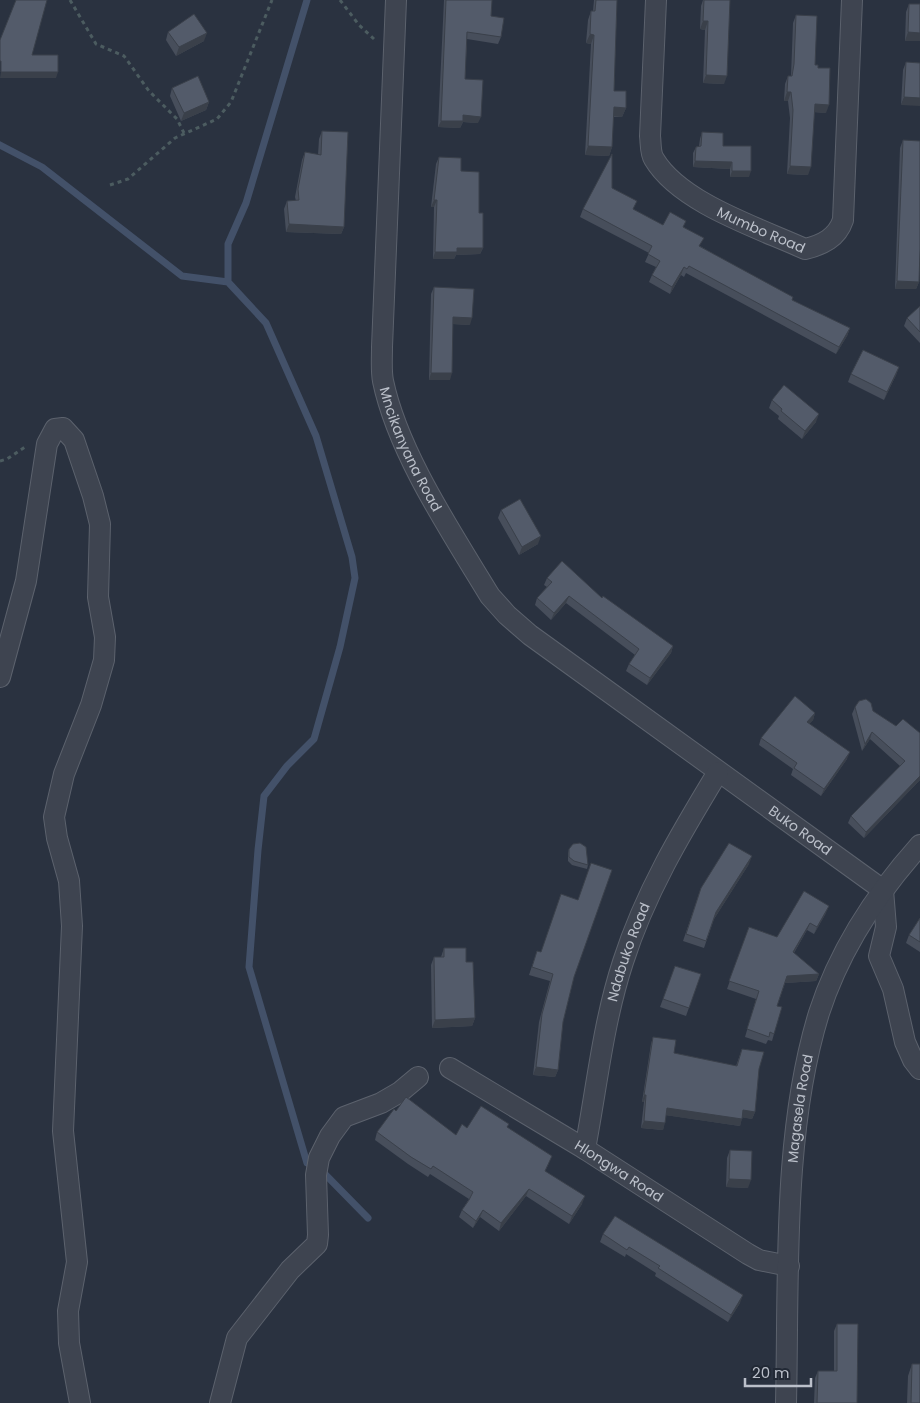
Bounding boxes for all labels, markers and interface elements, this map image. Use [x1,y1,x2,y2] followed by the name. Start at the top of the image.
[714,202,808,258] street label: Mumbo Road
[375,385,447,515] street label: Mncikanyana Road
[764,800,836,860] street label: Buko Road
[602,899,655,1004] street label: Ndabuko Road
[783,1052,818,1164] street label: Magasela Road
[571,1135,667,1207] street label: Hlongwa Road
[745,1356,811,1388] scale bar
[752,1362,790,1383] text: 20 m

